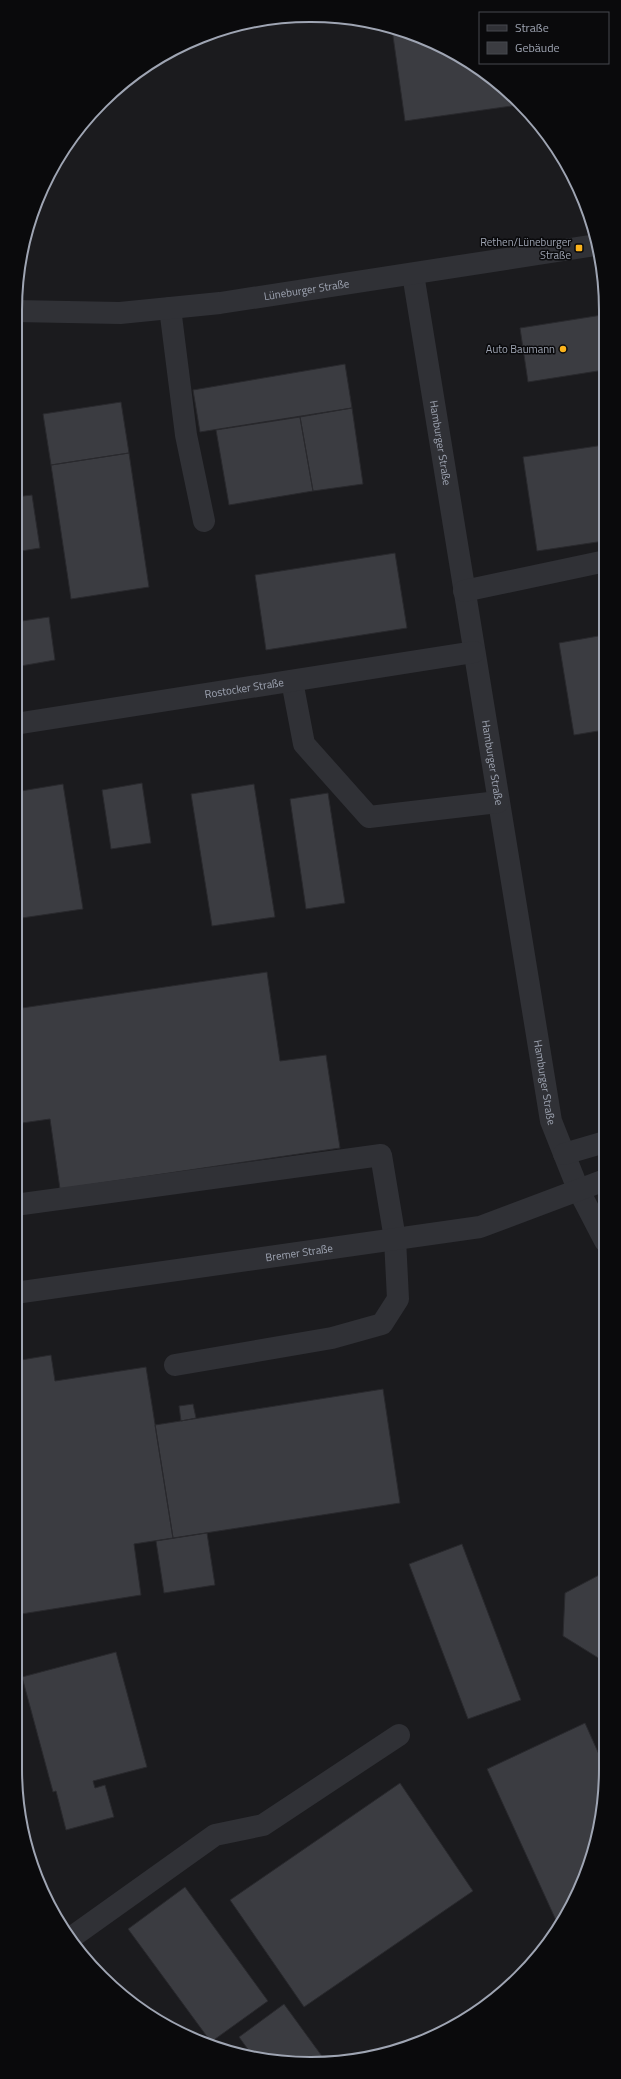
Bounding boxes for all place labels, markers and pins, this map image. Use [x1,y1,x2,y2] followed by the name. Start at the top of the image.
[480,234,571,263] place label: Rethen/Lüneburger Straße
[574,243,584,253] marker: Rethen/Lüneburger Straße
[486,341,555,357] place label: Auto Baumann
[558,344,568,354] marker: Auto Baumann

